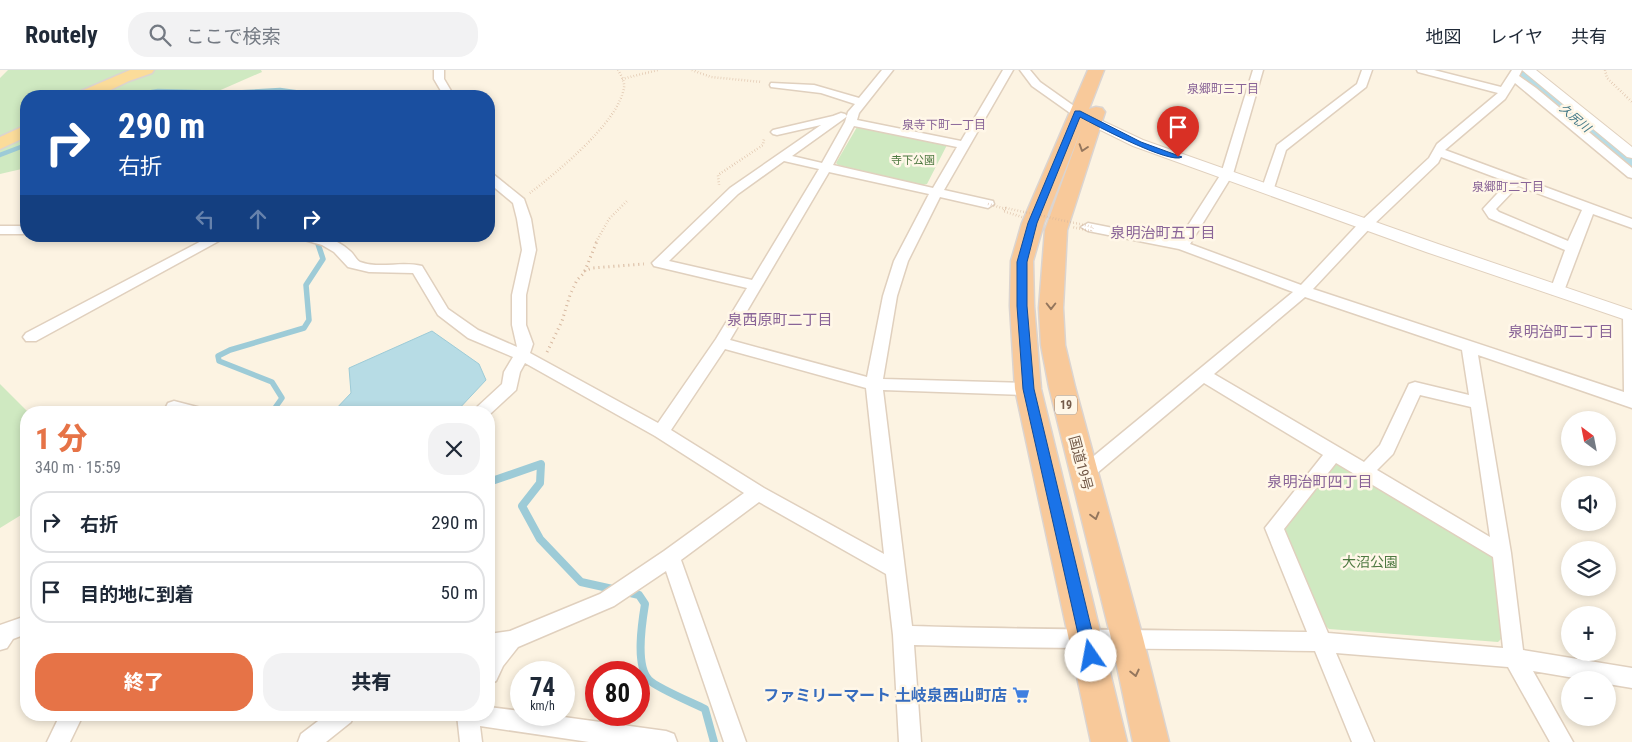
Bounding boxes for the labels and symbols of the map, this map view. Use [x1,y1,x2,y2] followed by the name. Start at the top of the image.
[1187,82,1259,96] district label: 泉郷町三丁目
[1557,101,1595,136] water label: 久尻川
[1157,106,1199,157] pin
[902,118,986,132] district label: 泉寺下町一丁目
[1079,143,1089,151] one-way arrow
[891,154,935,167] park label: 寺下公園
[1472,180,1544,194] district label: 泉郷町二丁目
[1110,224,1216,242] district label: 泉明治町五丁目
[1046,302,1056,310] one-way arrow
[727,311,833,329] district label: 泉西原町二丁目
[1508,323,1614,341] district label: 泉明治町二丁目
[1055,396,1077,414] road number: 19
[1561,411,1616,466] north arrow
[1066,434,1096,492] street label: 国道19号
[1267,473,1373,491] district label: 泉明治町四丁目
[1089,511,1100,520] one-way arrow
[1342,554,1398,570] park label: 大沼公園
[1064,629,1116,681] position arrow
[585,661,650,726] speed limit sign: 80
[1129,668,1140,677] one-way arrow
[1011,685,1031,705] supermarket icon: ファミリーマート 土岐泉西山町店
[763,686,1007,705] place label: ファミリーマート 土岐泉西山町店

